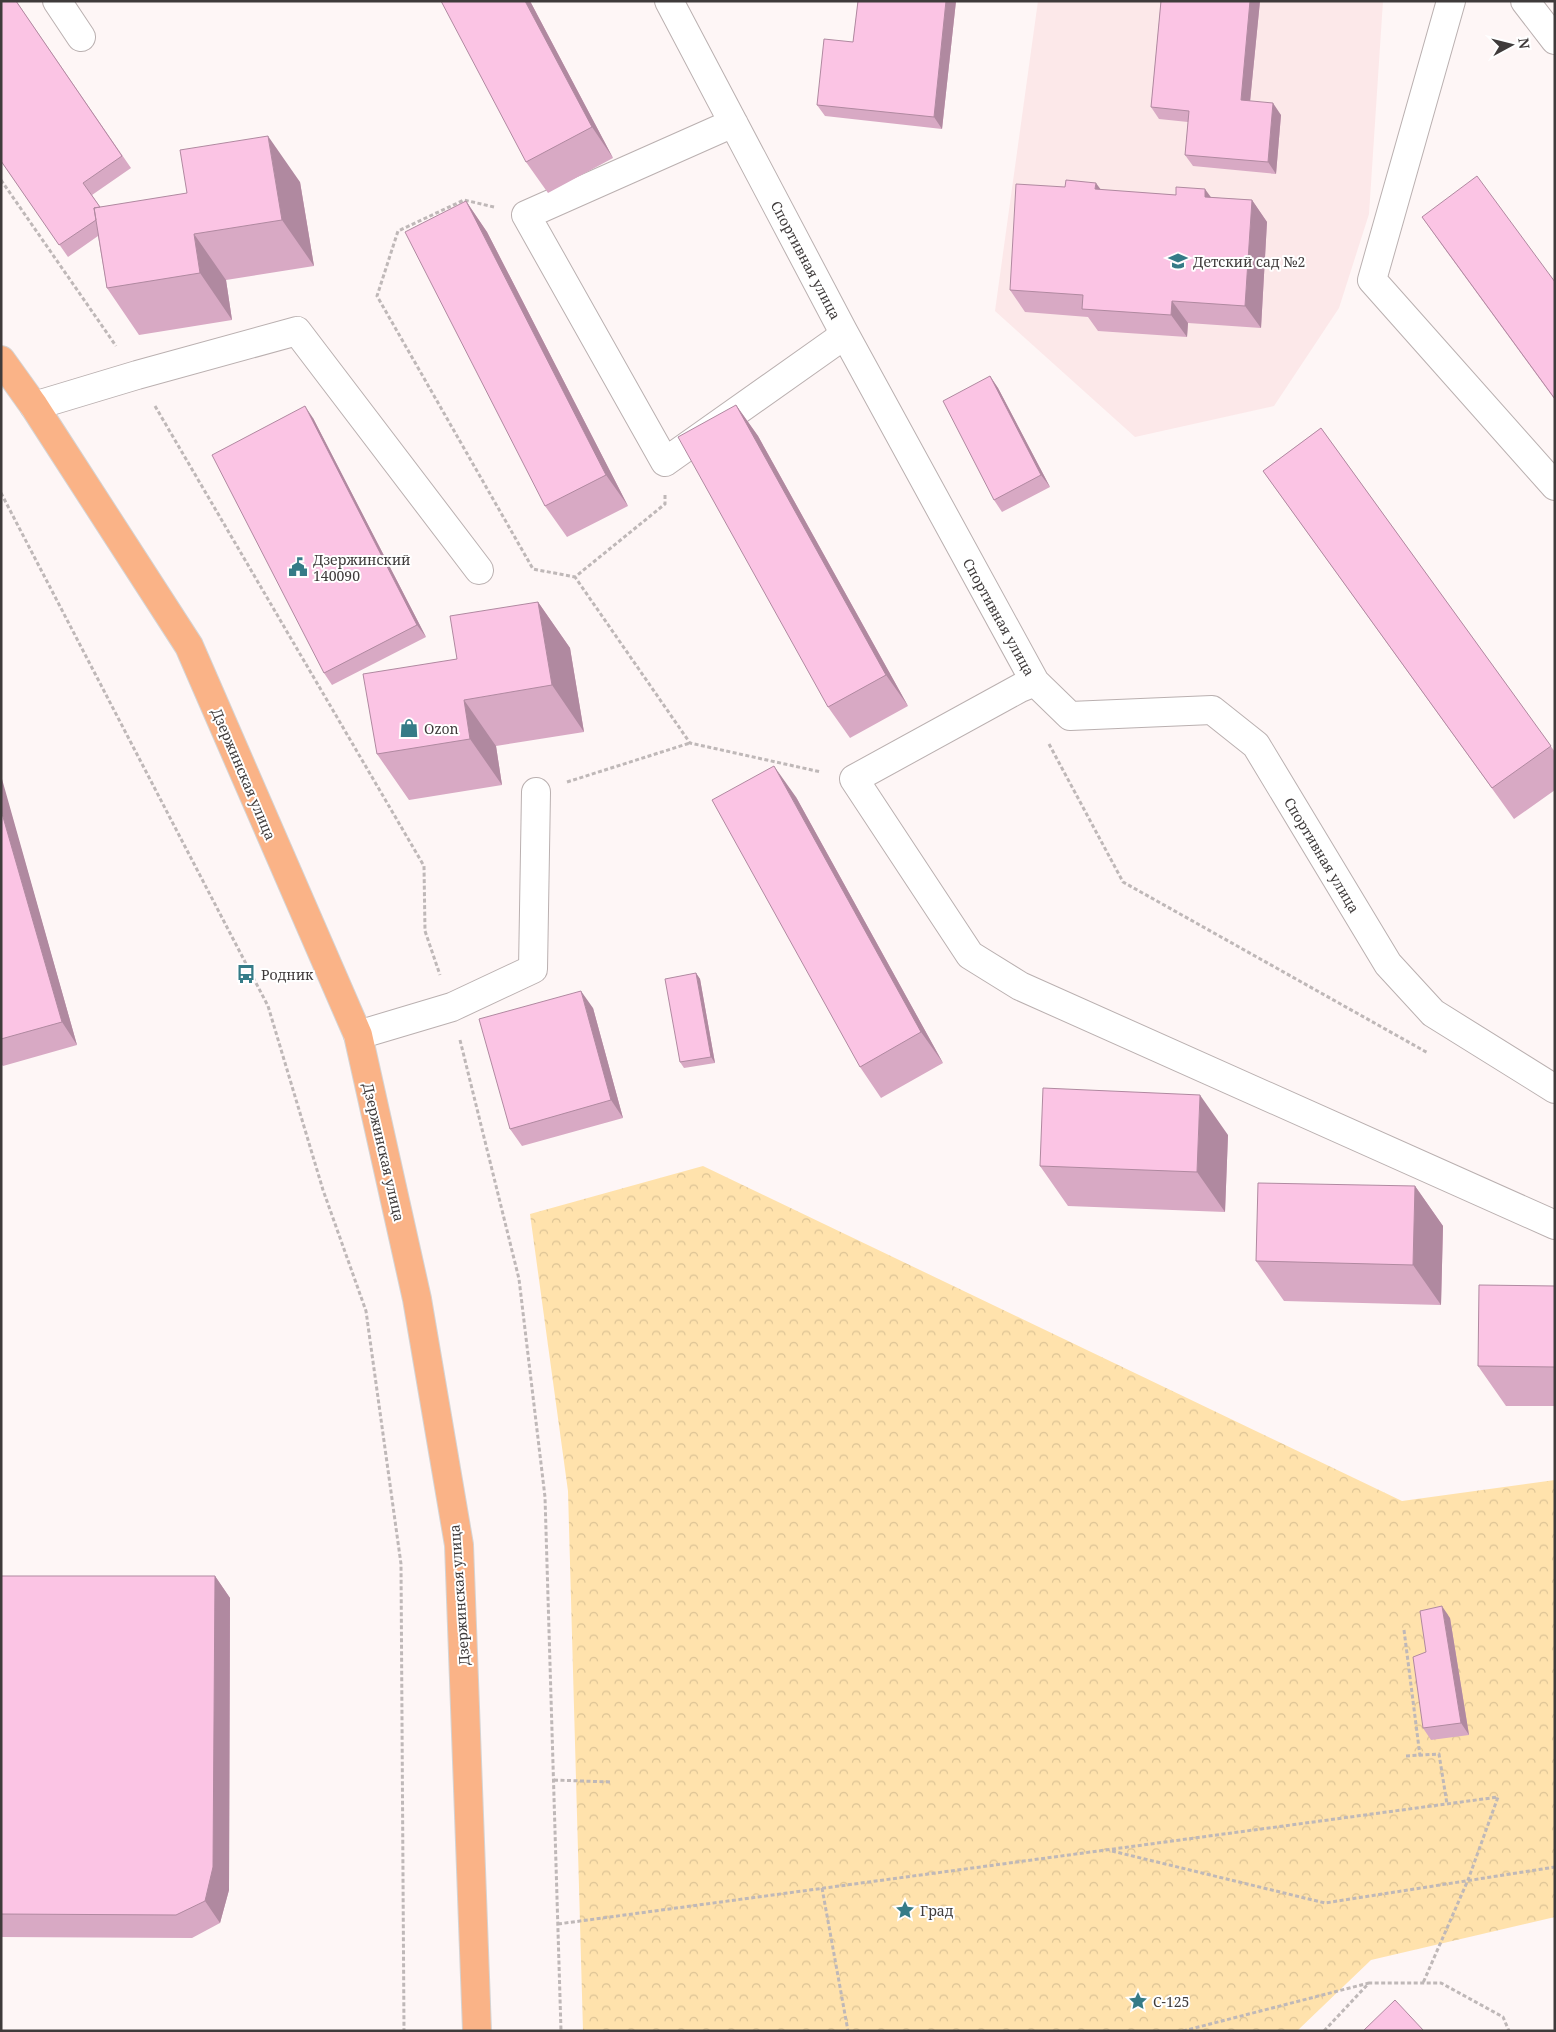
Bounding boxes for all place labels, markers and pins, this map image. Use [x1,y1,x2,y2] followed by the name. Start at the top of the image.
[1167,250,1189,272] school or university icon: Детский сад №2
[1193,252,1305,271] place label: Детский сад №2
[313,550,411,585] place label: Дзержинский 140090
[287,556,309,578] public building icon: Дзержинский 140090
[398,717,420,739] shop icon: Ozon
[424,719,459,738] place label: Ozon
[235,963,257,985] bus stop icon: Родник
[261,965,314,984] place label: Родник
[894,1899,916,1921] place icon: Град
[920,1901,954,1920] place label: Град
[1127,1990,1149,2012] place icon: С-125
[1153,1992,1189,2011] place label: С-125

